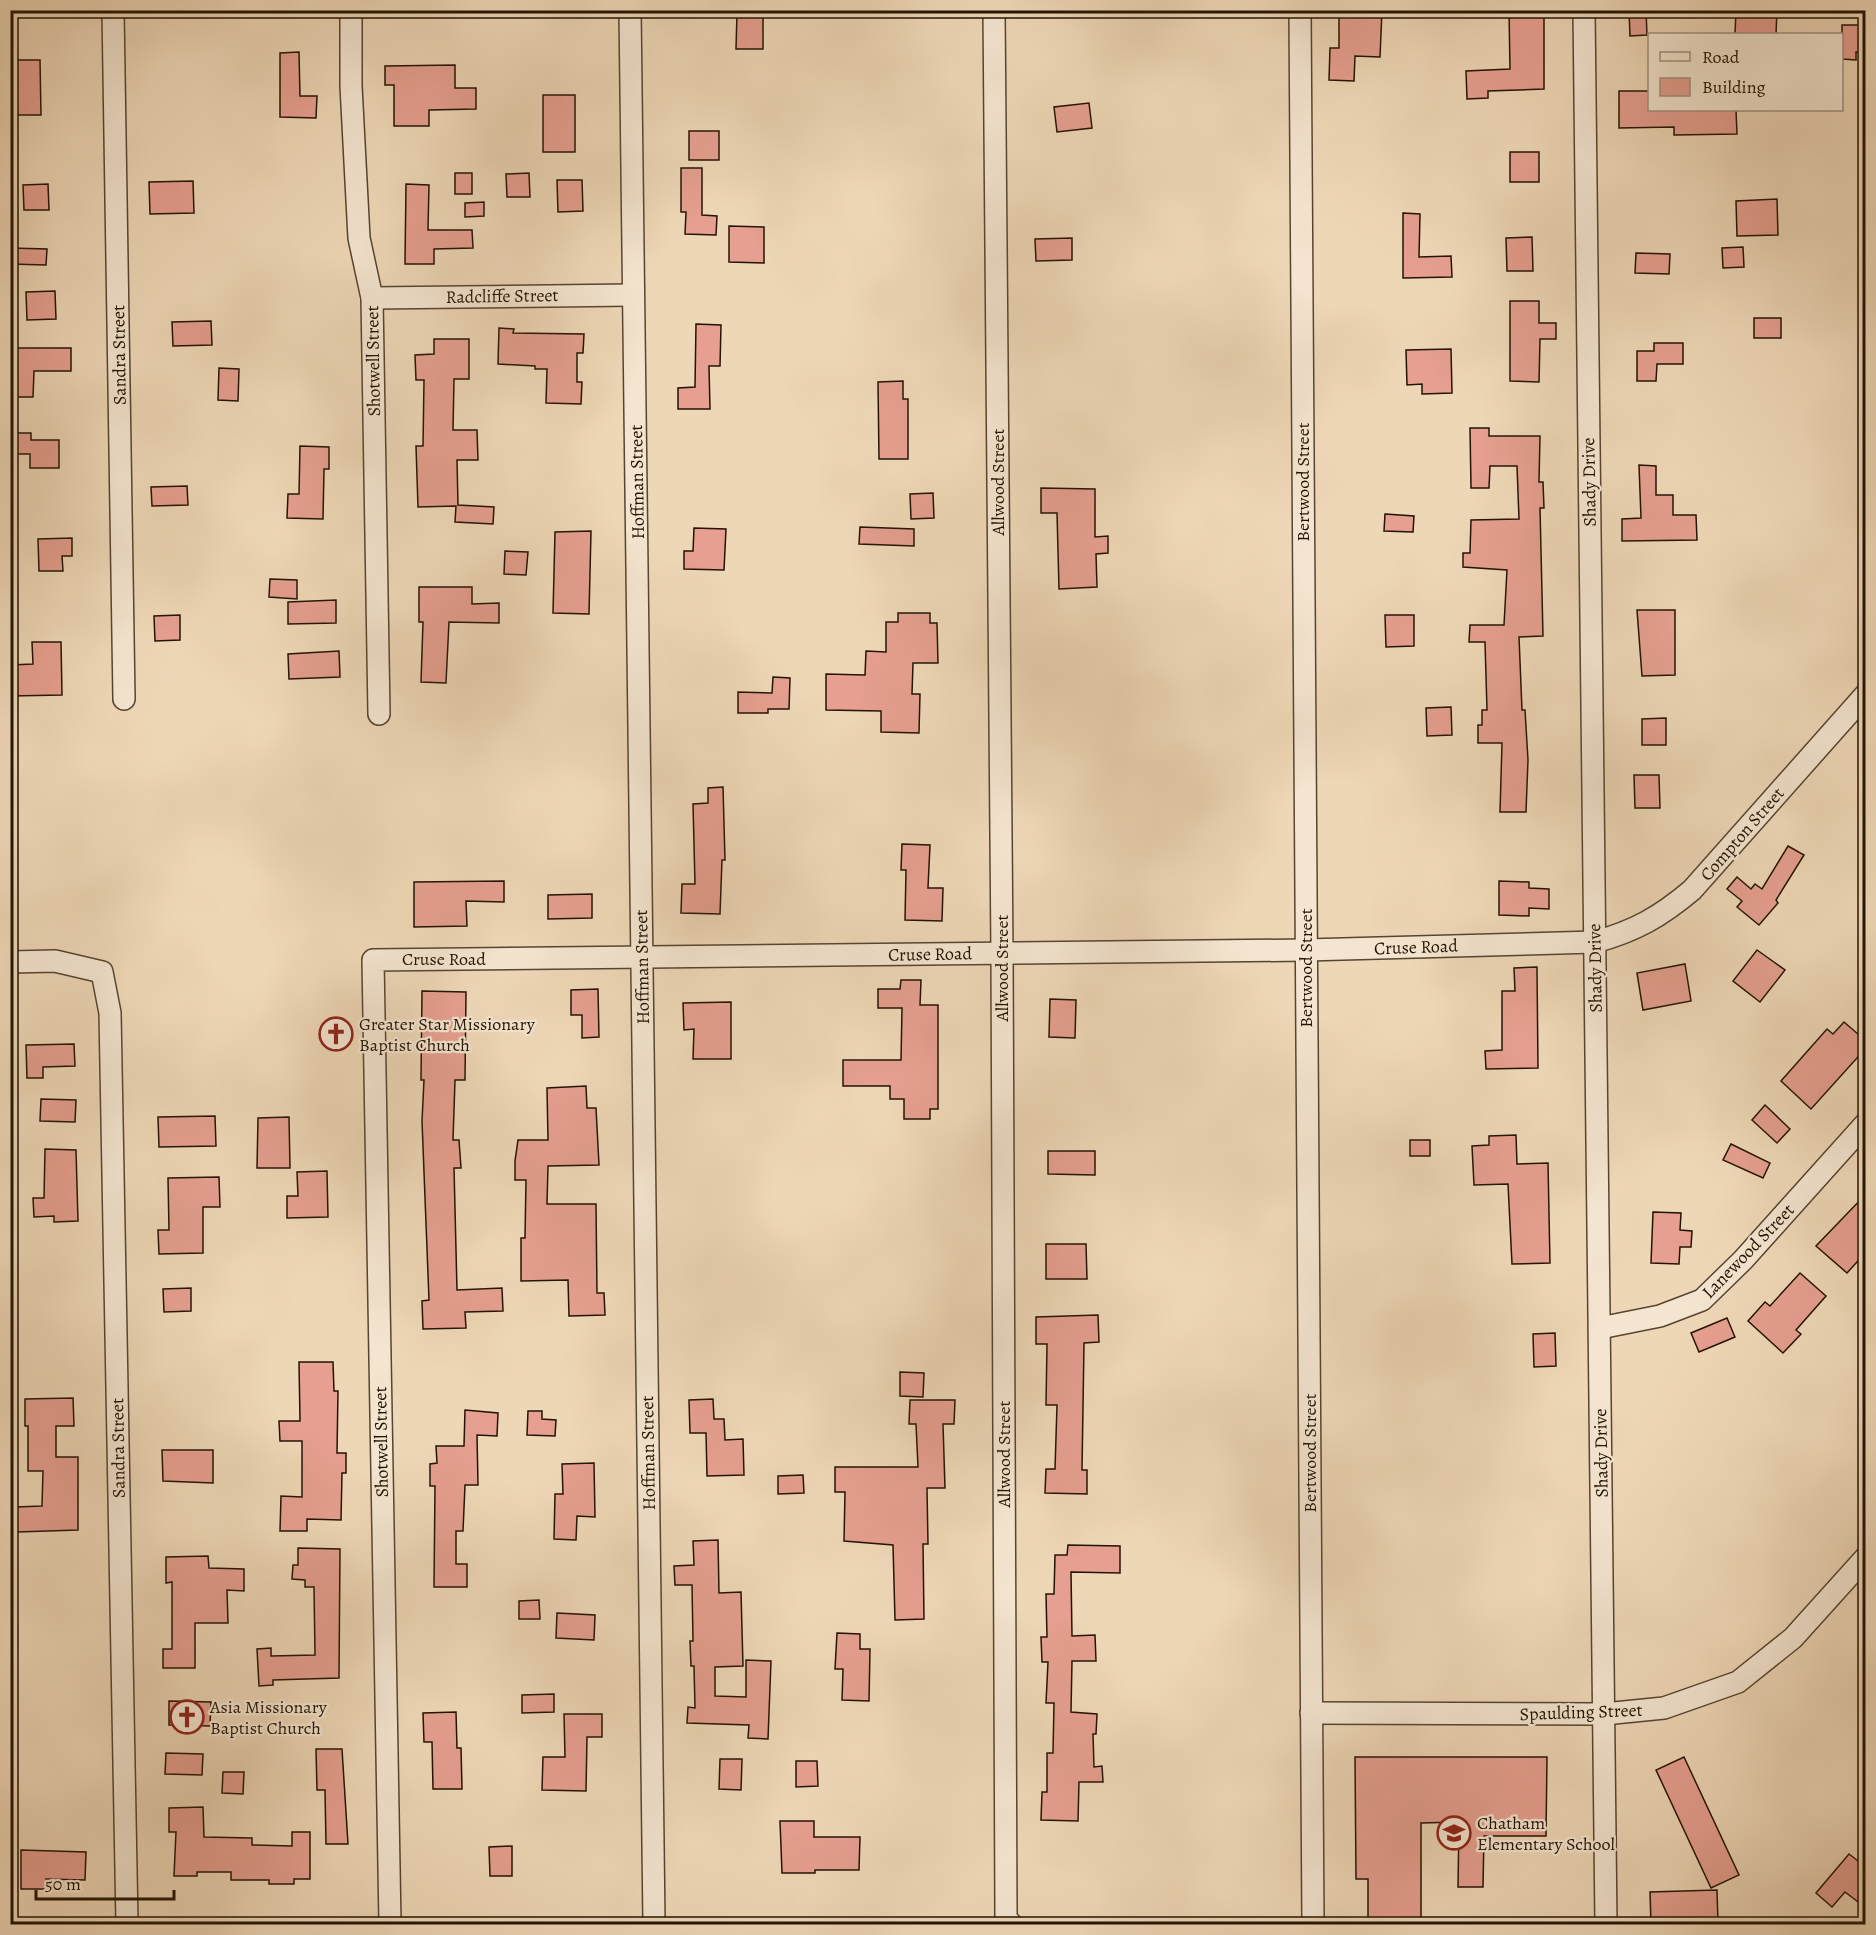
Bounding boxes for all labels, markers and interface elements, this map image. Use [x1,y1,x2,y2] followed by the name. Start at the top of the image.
[1648,33,1843,111] legend
[1702,45,1740,69] text: Road
[1702,75,1766,99] text: Building
[445,283,559,309] street label: Radcliffe Street
[106,305,132,405] street label: Sandra Street
[360,305,386,417] street label: Shotwell Street
[1291,422,1315,542] street label: Bertwood Street
[624,424,650,539] street label: Hoffman Street
[986,429,1010,536] street label: Allwood Street
[1576,437,1602,527] street label: Shady Drive
[1695,782,1789,886] street label: Compton Street
[1294,908,1318,1028] street label: Bertwood Street
[629,909,655,1024] street label: Hoffman Street
[990,915,1014,1022] street label: Allwood Street
[1582,923,1608,1013] street label: Shady Drive
[1374,934,1459,960] street label: Cruse Road
[888,941,972,967] street label: Cruse Road
[402,947,486,971] street label: Cruse Road
[359,1012,536,1057] place label: Greater Star Missionary Baptist Church
[318,1016,354,1052] church icon: Greater Star Missionary Baptist Church
[1697,1198,1799,1304] street label: Lanewood Street
[368,1386,394,1498] street label: Shotwell Street
[1298,1393,1322,1513] street label: Bertwood Street
[635,1395,661,1510] street label: Hoffman Street
[105,1398,131,1498] street label: Sandra Street
[992,1401,1016,1508] street label: Allwood Street
[1588,1408,1614,1498] street label: Shady Drive
[209,1695,328,1740] place label: Asia Missionary Baptist Church
[1519,1698,1643,1726] street label: Spaulding Street
[169,1699,205,1735] church icon: Asia Missionary Baptist Church
[1477,1811,1615,1856] place label: Chatham Elementary School
[1436,1815,1472,1851] school or university icon: Chatham Elementary School
[36,1863,174,1901] scale bar
[45,1872,81,1896] text: 50 m

